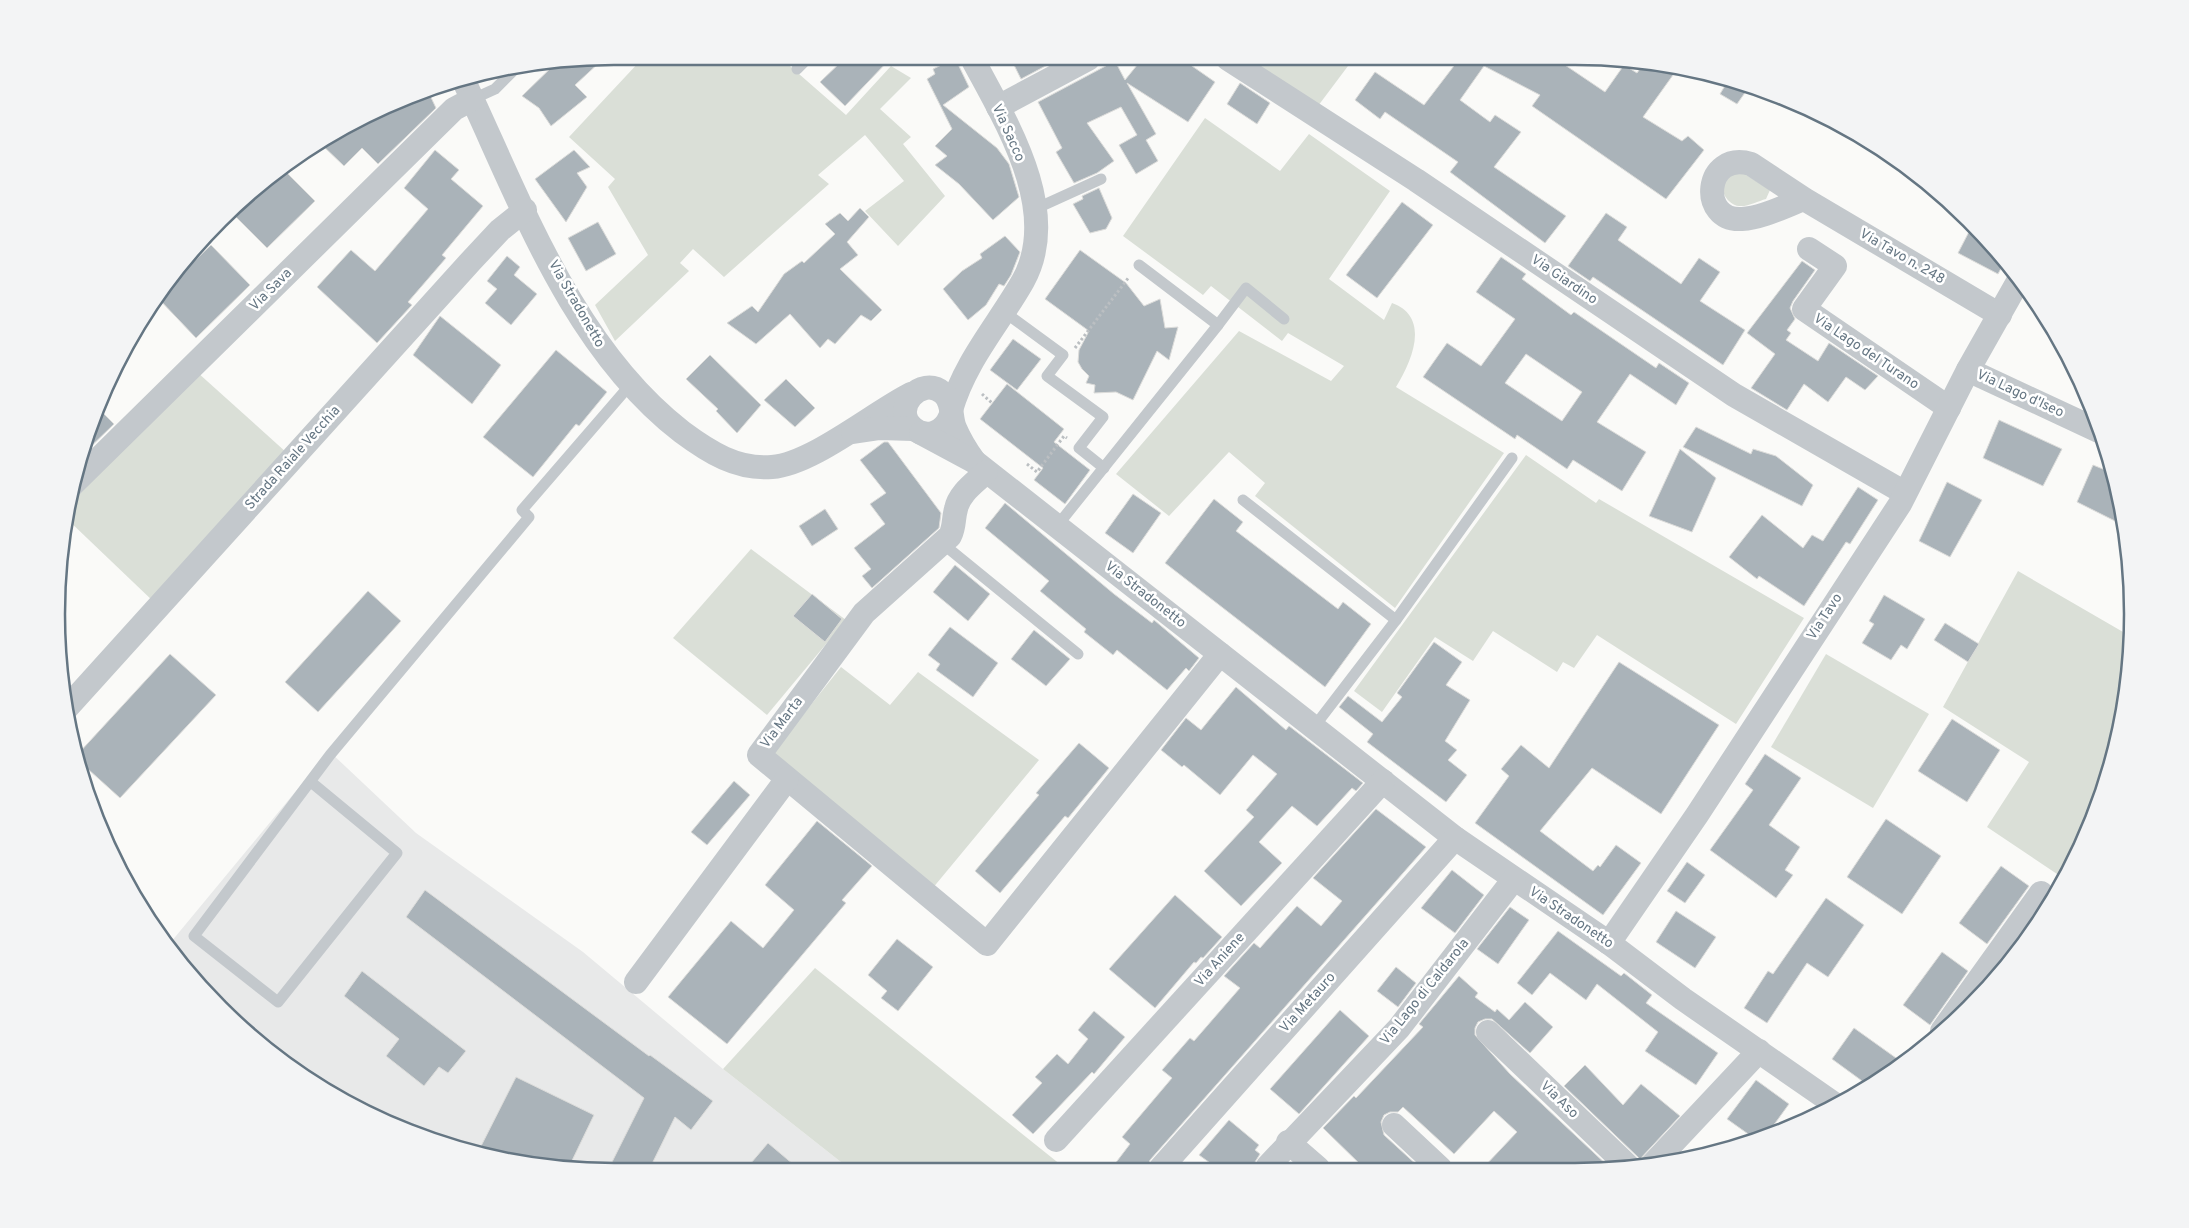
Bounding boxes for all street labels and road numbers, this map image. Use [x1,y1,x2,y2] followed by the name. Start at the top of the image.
[988,102,1028,165] street label: Via Sacco
[1856,226,1948,288] street label: Via Tavo n. 248
[1528,252,1601,309] street label: Via Giardino
[544,257,608,351] street label: Via Stradonetto
[246,265,296,315] street label: Via Sava
[1810,310,1922,394] street label: Via Lago del Turano
[1974,366,2066,422] street label: Via Lago d'Iseo
[242,402,344,514] street label: Strada Raiale Vecchia
[1101,558,1189,632] street label: Via Stradonetto
[1804,590,1846,644] street label: Via Tavo
[757,694,807,752] street label: Via Marta
[1526,883,1617,953] street label: Via Stradonetto
[1191,929,1249,991] street label: Via Aniene
[1377,935,1473,1049] street label: Via Lago di Caldarola
[1276,969,1340,1037] street label: Via Metauro
[1536,1078,1582,1122] street label: Via Aso

